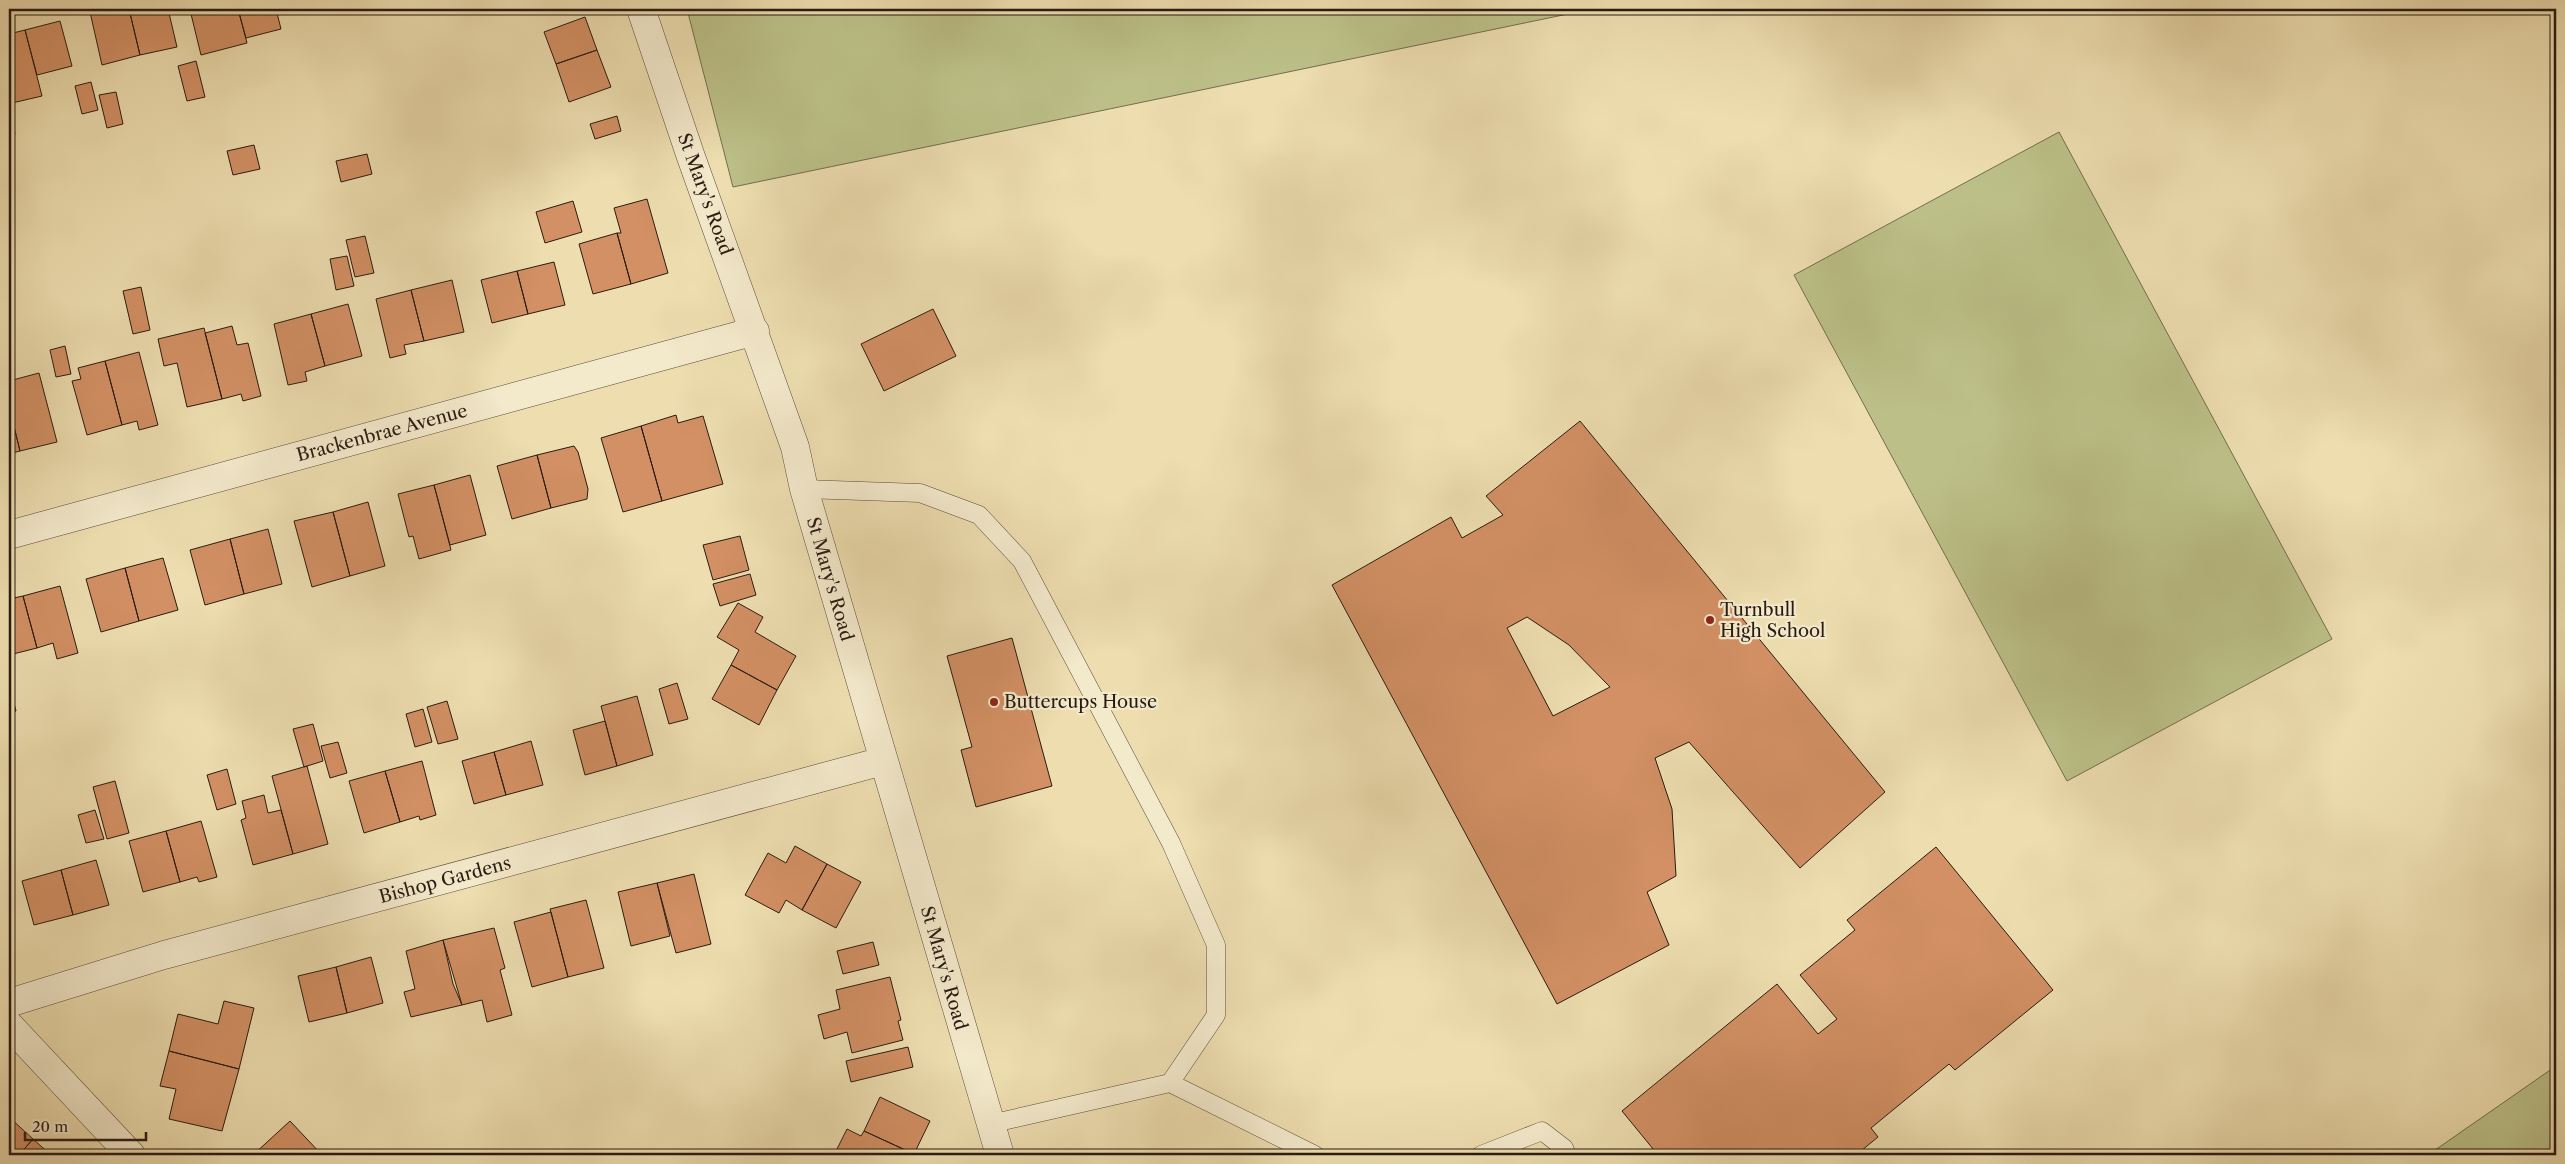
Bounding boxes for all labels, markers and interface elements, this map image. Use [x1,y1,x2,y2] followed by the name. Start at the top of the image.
[673,130,737,258] street label: St Mary's Road
[294,400,470,466] street label: Brackenbrae Avenue
[802,514,858,644] street label: St Mary's Road
[1720,599,1825,642] place label: Turnbull High School
[1704,614,1716,626] marker: Turnbull High School
[1004,691,1157,713] place label: Buttercups House
[988,696,1000,708] marker: Buttercups House
[377,852,513,908] street label: Bishop Gardens
[916,903,972,1033] street label: St Mary's Road
[25,1109,146,1141] scale bar
[32,1117,68,1136] text: 20 m

